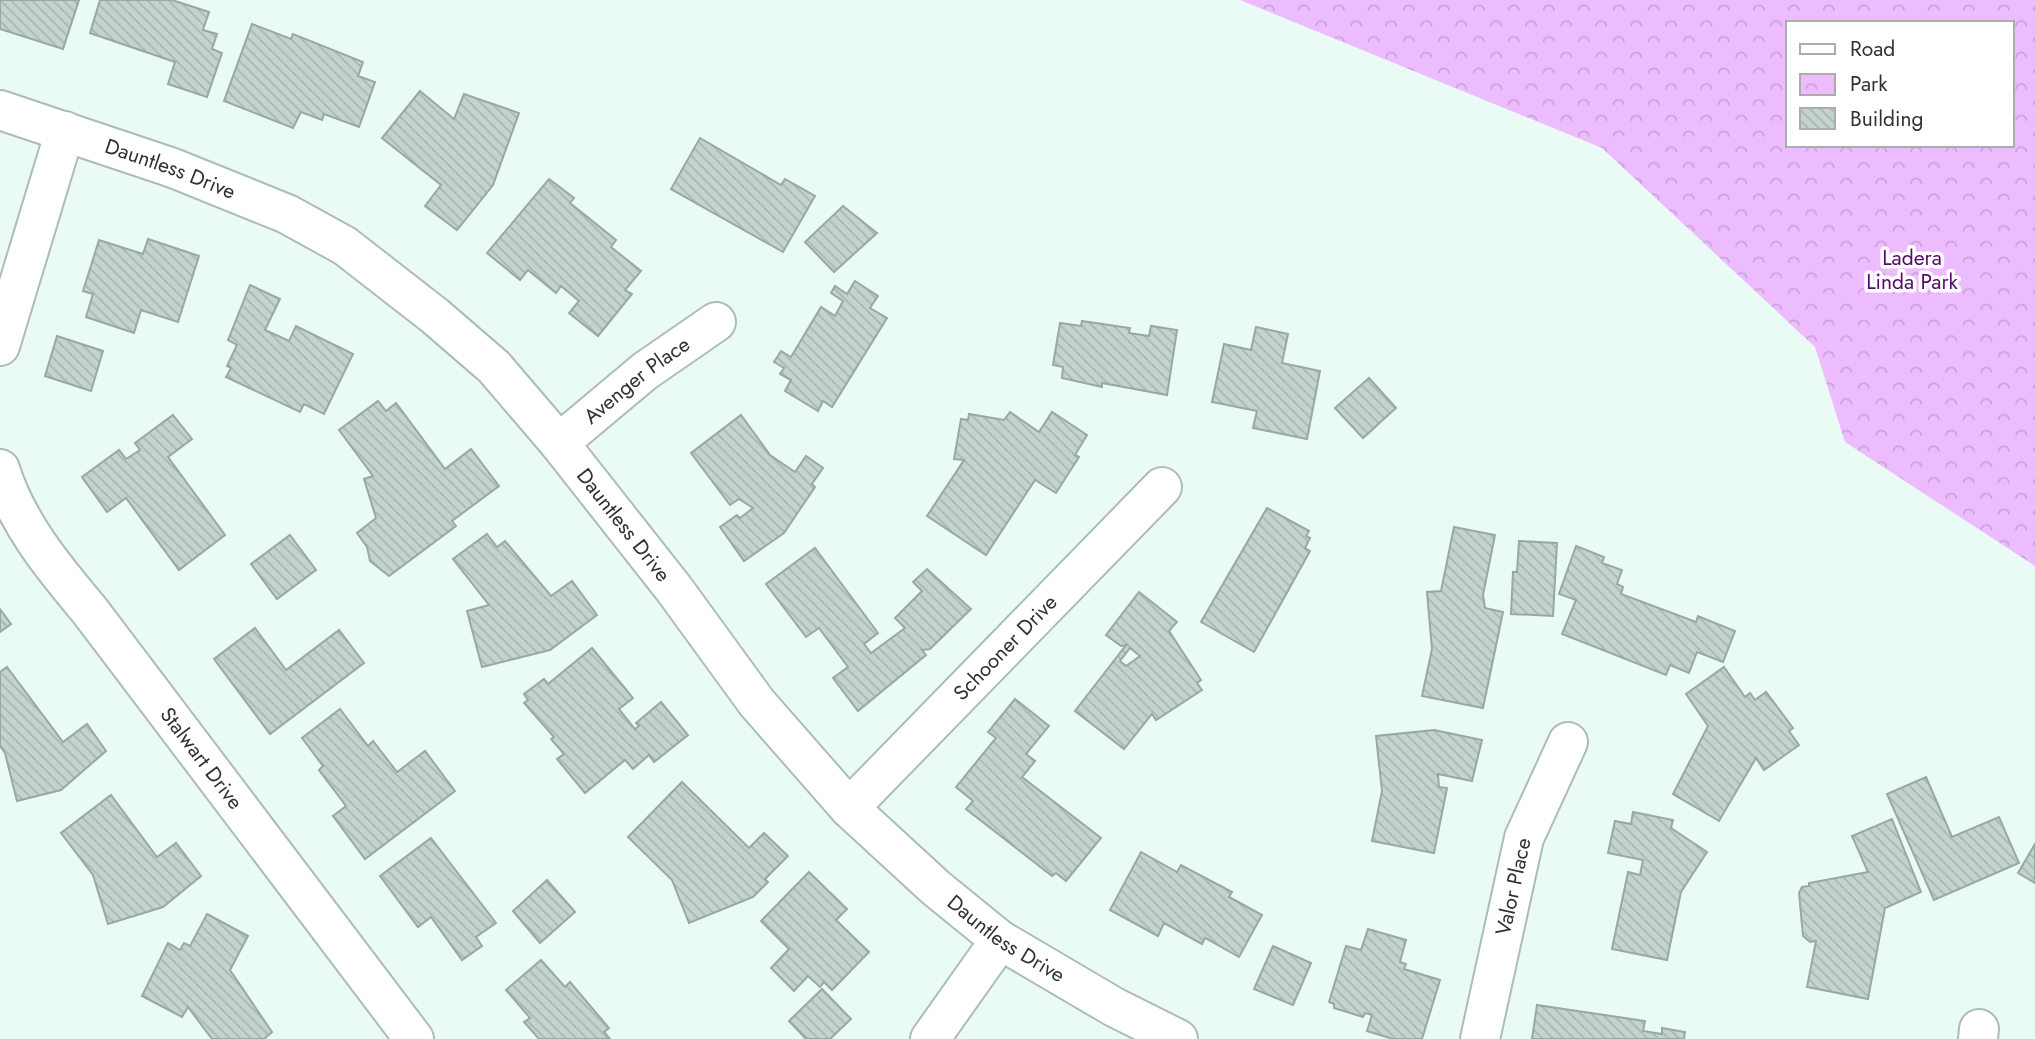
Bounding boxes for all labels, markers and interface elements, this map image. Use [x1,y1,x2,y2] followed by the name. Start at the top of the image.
[1786,21,2014,147] legend
[1850,34,1895,64] text: Road
[1850,69,1888,99] text: Park
[1850,104,1923,134] text: Building
[101,131,240,207] street label: Dauntless Drive
[1866,243,1959,297] park label: Ladera Linda Park
[577,329,696,431] street label: Avenger Place
[569,462,678,588] street label: Dauntless Drive
[947,588,1064,707] street label: Schooner Drive
[153,701,250,816] street label: Stalwart Drive
[1488,835,1539,938] street label: Valor Place
[941,888,1071,990] street label: Dauntless Drive

